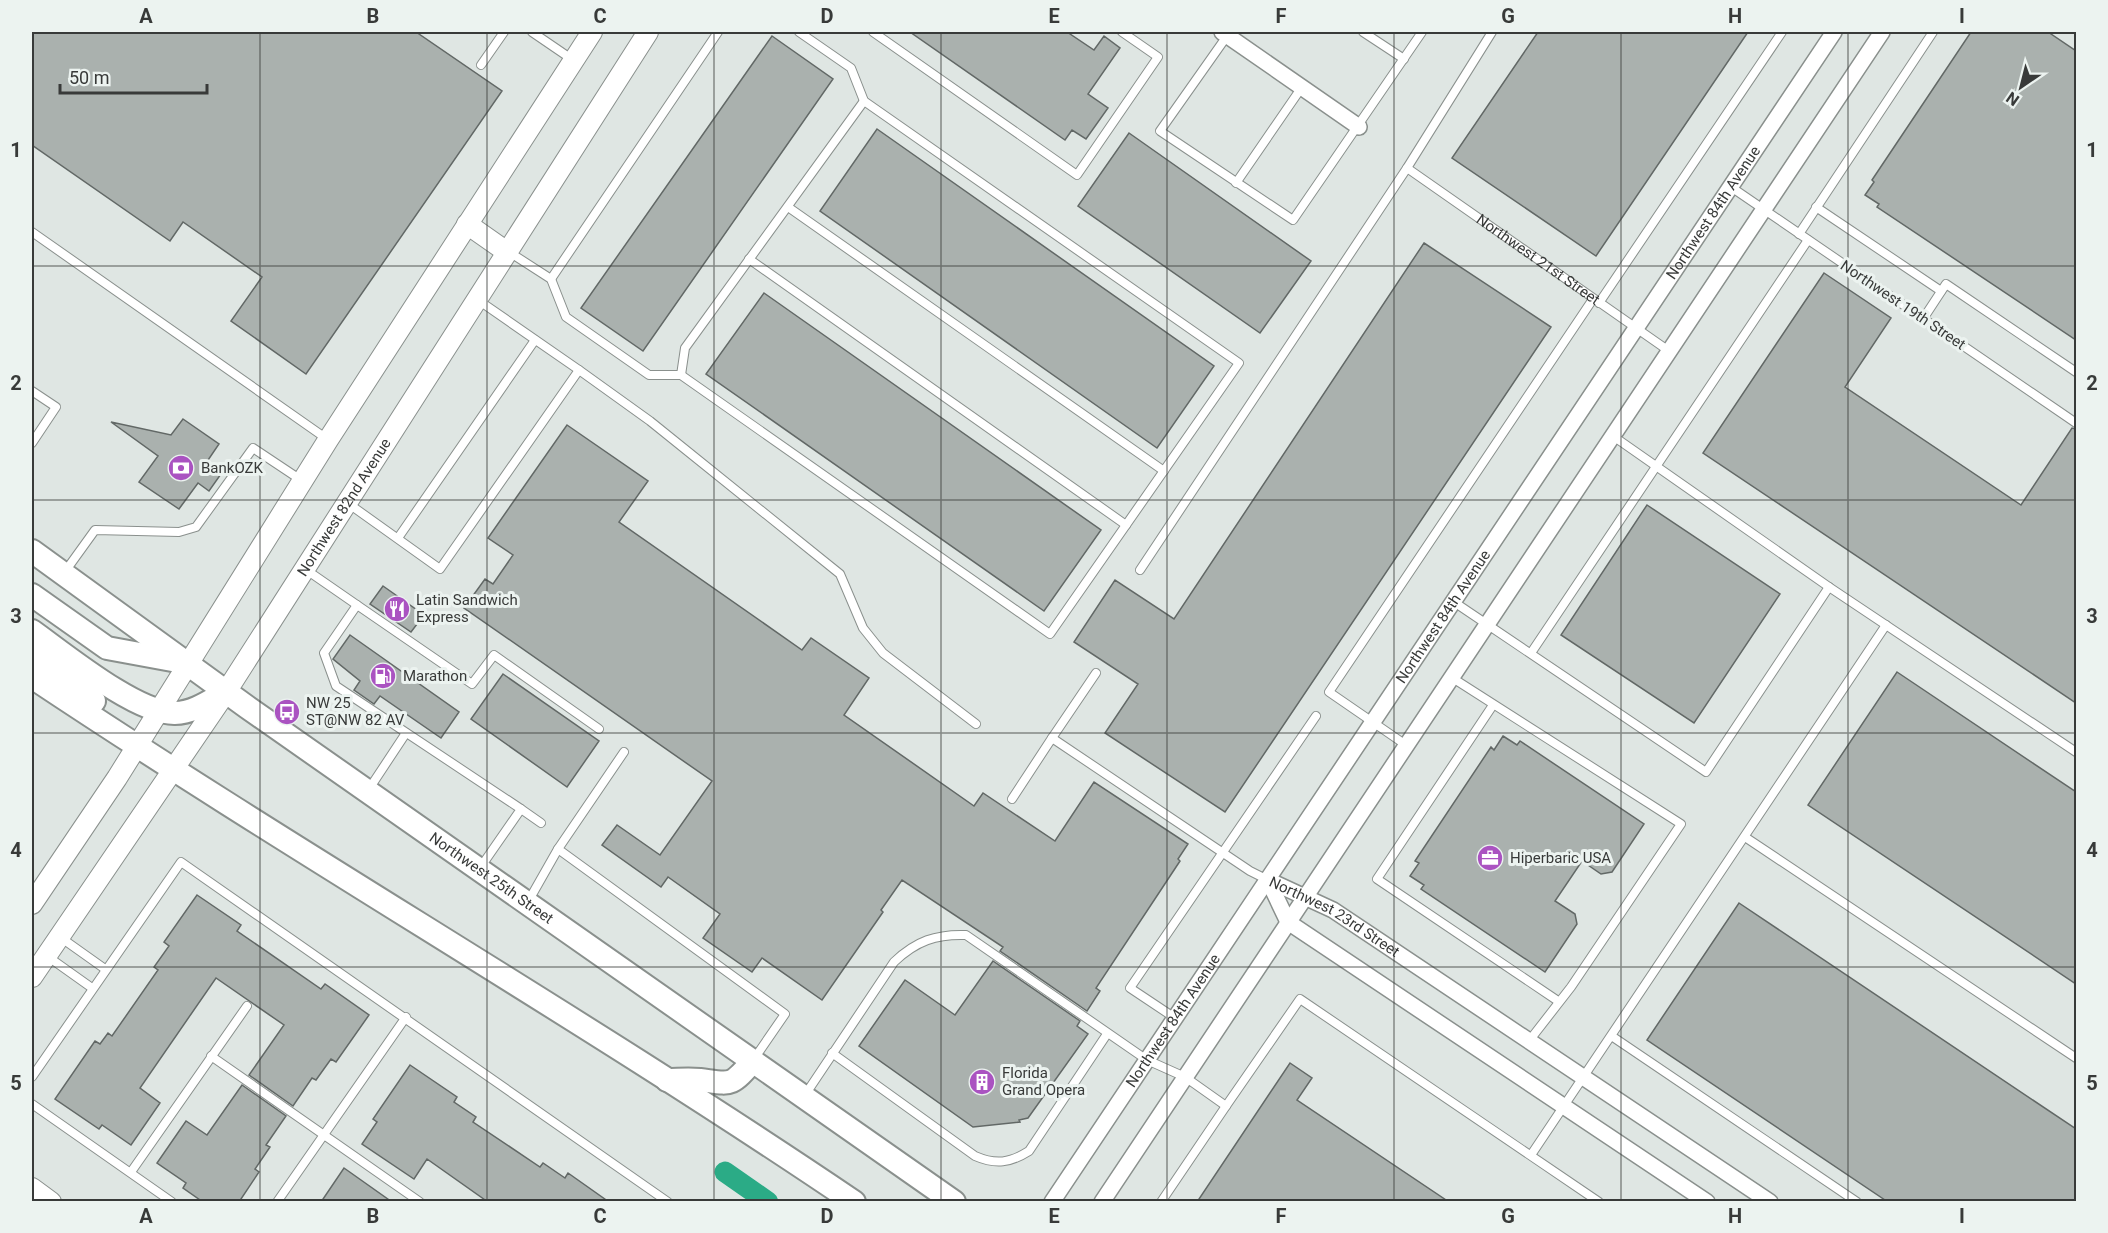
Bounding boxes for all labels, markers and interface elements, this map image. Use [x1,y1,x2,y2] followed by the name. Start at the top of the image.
[139,4,153,28] text: A
[367,4,379,28] text: B
[593,4,607,28] text: C
[821,4,834,28] text: D
[1048,4,1060,28] text: E
[1276,4,1287,28] text: F
[1501,4,1515,28] text: G
[1728,4,1742,28] text: H
[1959,4,1965,28] text: I
[60,57,207,95] scale bar
[1991,57,2051,117] north arrow
[69,67,109,88] text: 50 m
[2003,88,2023,110] text: N
[10,138,22,162] text: 1
[2086,138,2098,162] text: 1
[1662,143,1764,283] street label: Northwest 84th Avenue
[1473,210,1603,309] street label: Northwest 21st Street
[1837,256,1969,354] street label: Northwest 19th Street
[10,371,22,395] text: 2
[2086,371,2098,395] text: 2
[293,435,395,580] street label: Northwest 82nd Avenue
[166,453,196,483] bank icon: BankOZK
[201,459,264,477] place label: BankOZK
[1392,547,1494,687] street label: Northwest 84th Avenue
[416,591,518,626] place label: Latin Sandwich Express
[382,594,412,624] restaurant icon: Latin Sandwich Express
[10,604,22,628] text: 3
[2086,604,2098,628] text: 3
[368,661,398,691] fuel station icon: Marathon
[403,667,467,685] place label: Marathon
[306,694,405,729] place label: NW 25 ST@NW 82 AV
[272,697,302,727] bus stop icon: NW 25 ST@NW 82 AV
[426,829,557,928] street label: Northwest 25th Street
[10,838,22,862] text: 4
[2086,838,2098,862] text: 4
[1475,843,1505,873] office icon: Hiperbaric USA
[1510,849,1611,867] place label: Hiperbaric USA
[1266,873,1403,961] street label: Northwest 23rd Street
[1122,951,1224,1091] street label: Northwest 84th Avenue
[1002,1064,1085,1099] place label: Florida Grand Opera
[967,1067,997,1097] building icon: Florida Grand Opera
[10,1071,22,1095] text: 5
[2086,1071,2098,1095] text: 5
[139,1204,153,1228] text: A
[367,1204,379,1228] text: B
[593,1204,607,1228] text: C
[821,1204,834,1228] text: D
[1048,1204,1060,1228] text: E
[1276,1204,1287,1228] text: F
[1501,1204,1515,1228] text: G
[1728,1204,1742,1228] text: H
[1959,1204,1965,1228] text: I

